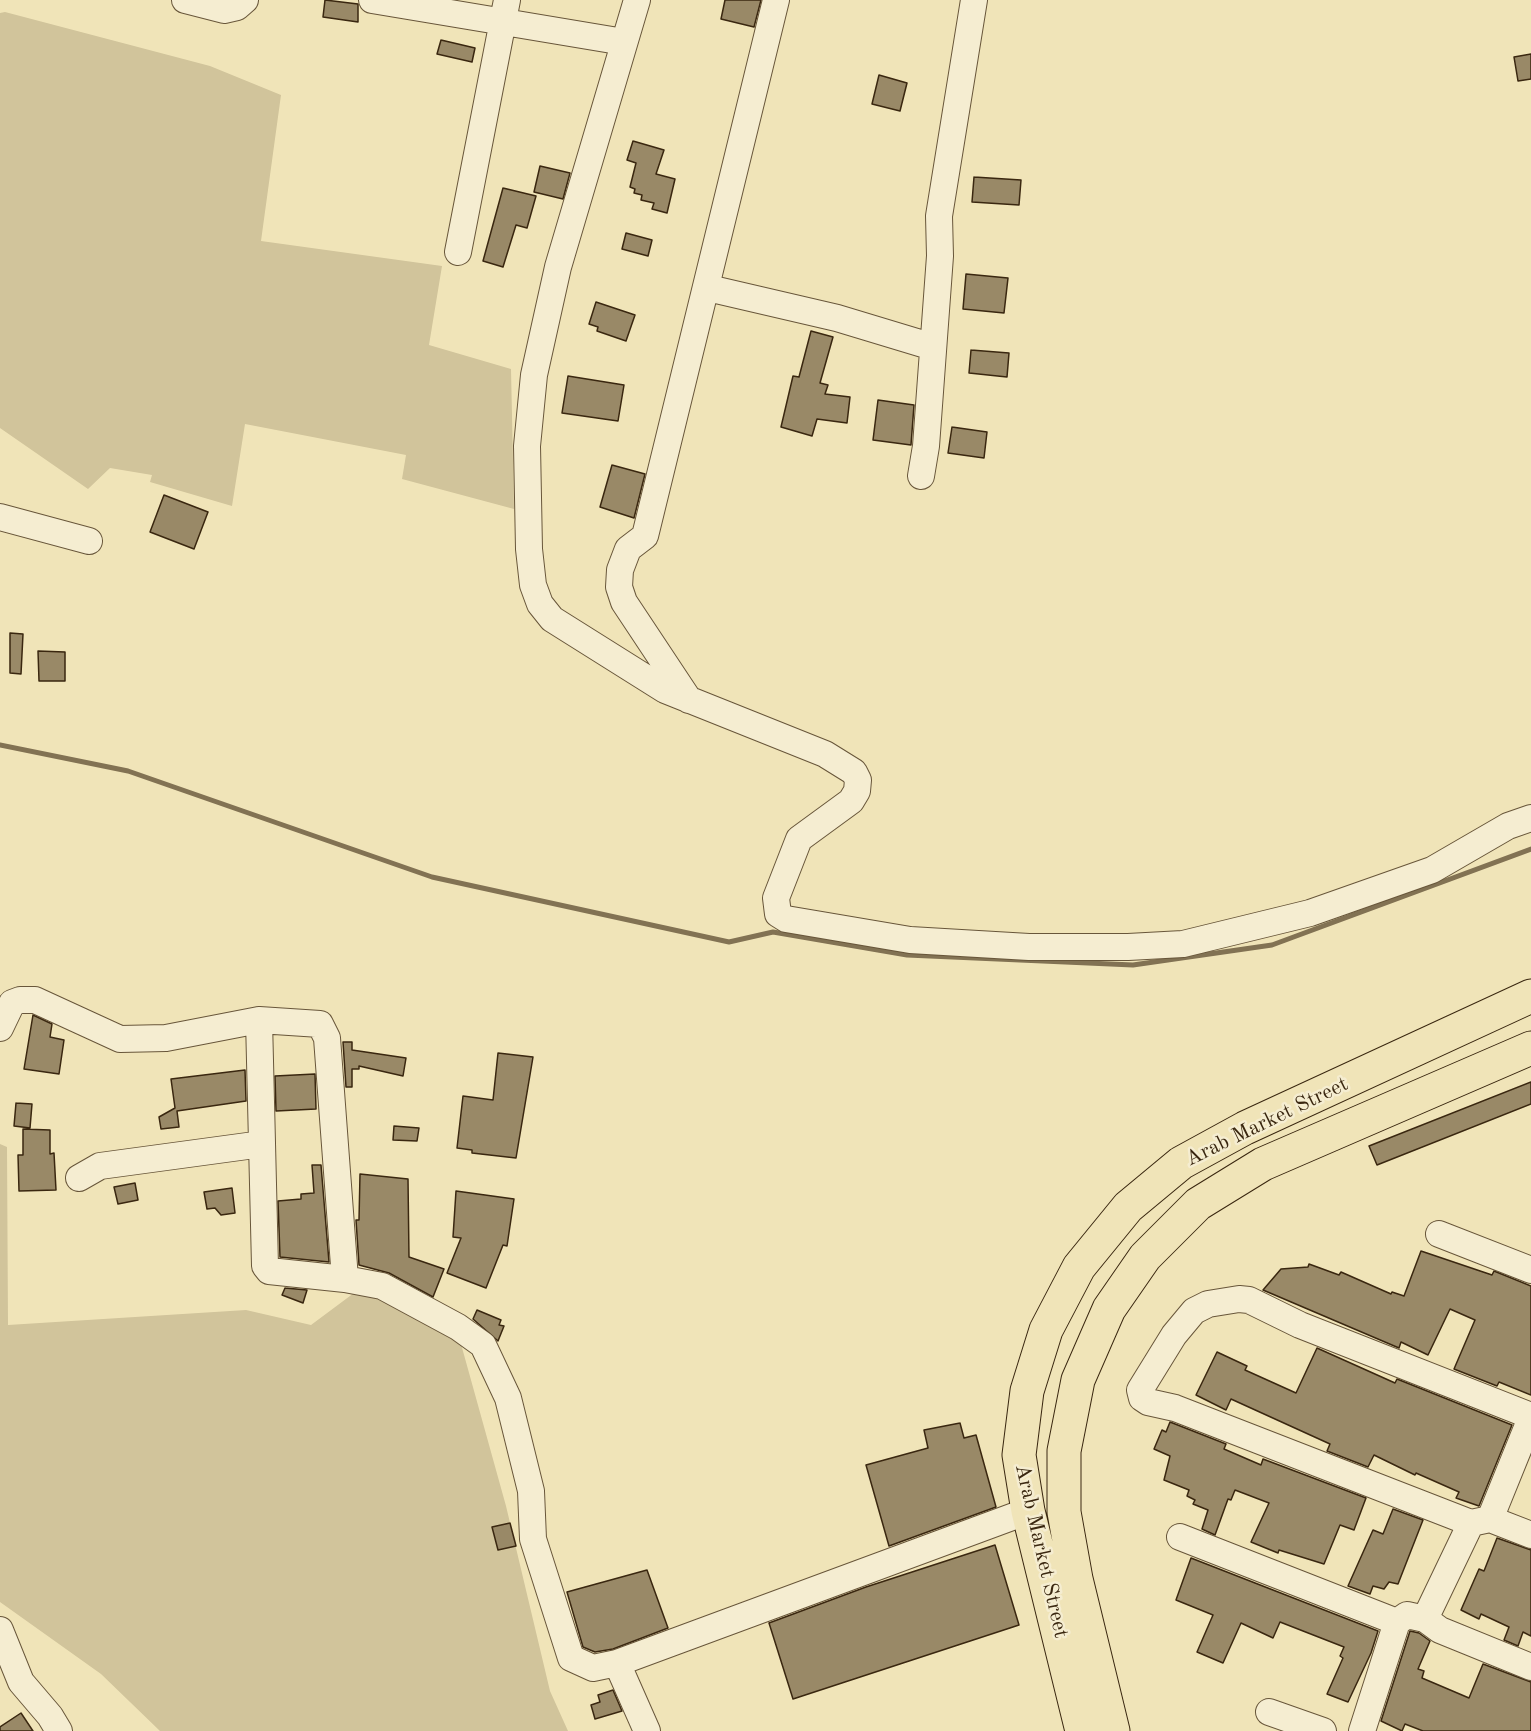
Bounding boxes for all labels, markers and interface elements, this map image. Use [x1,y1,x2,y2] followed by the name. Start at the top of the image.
[1182,1072,1352,1172] street label: Arab Market Street
[1009,1462,1073,1640] street label: Arab Market Street

